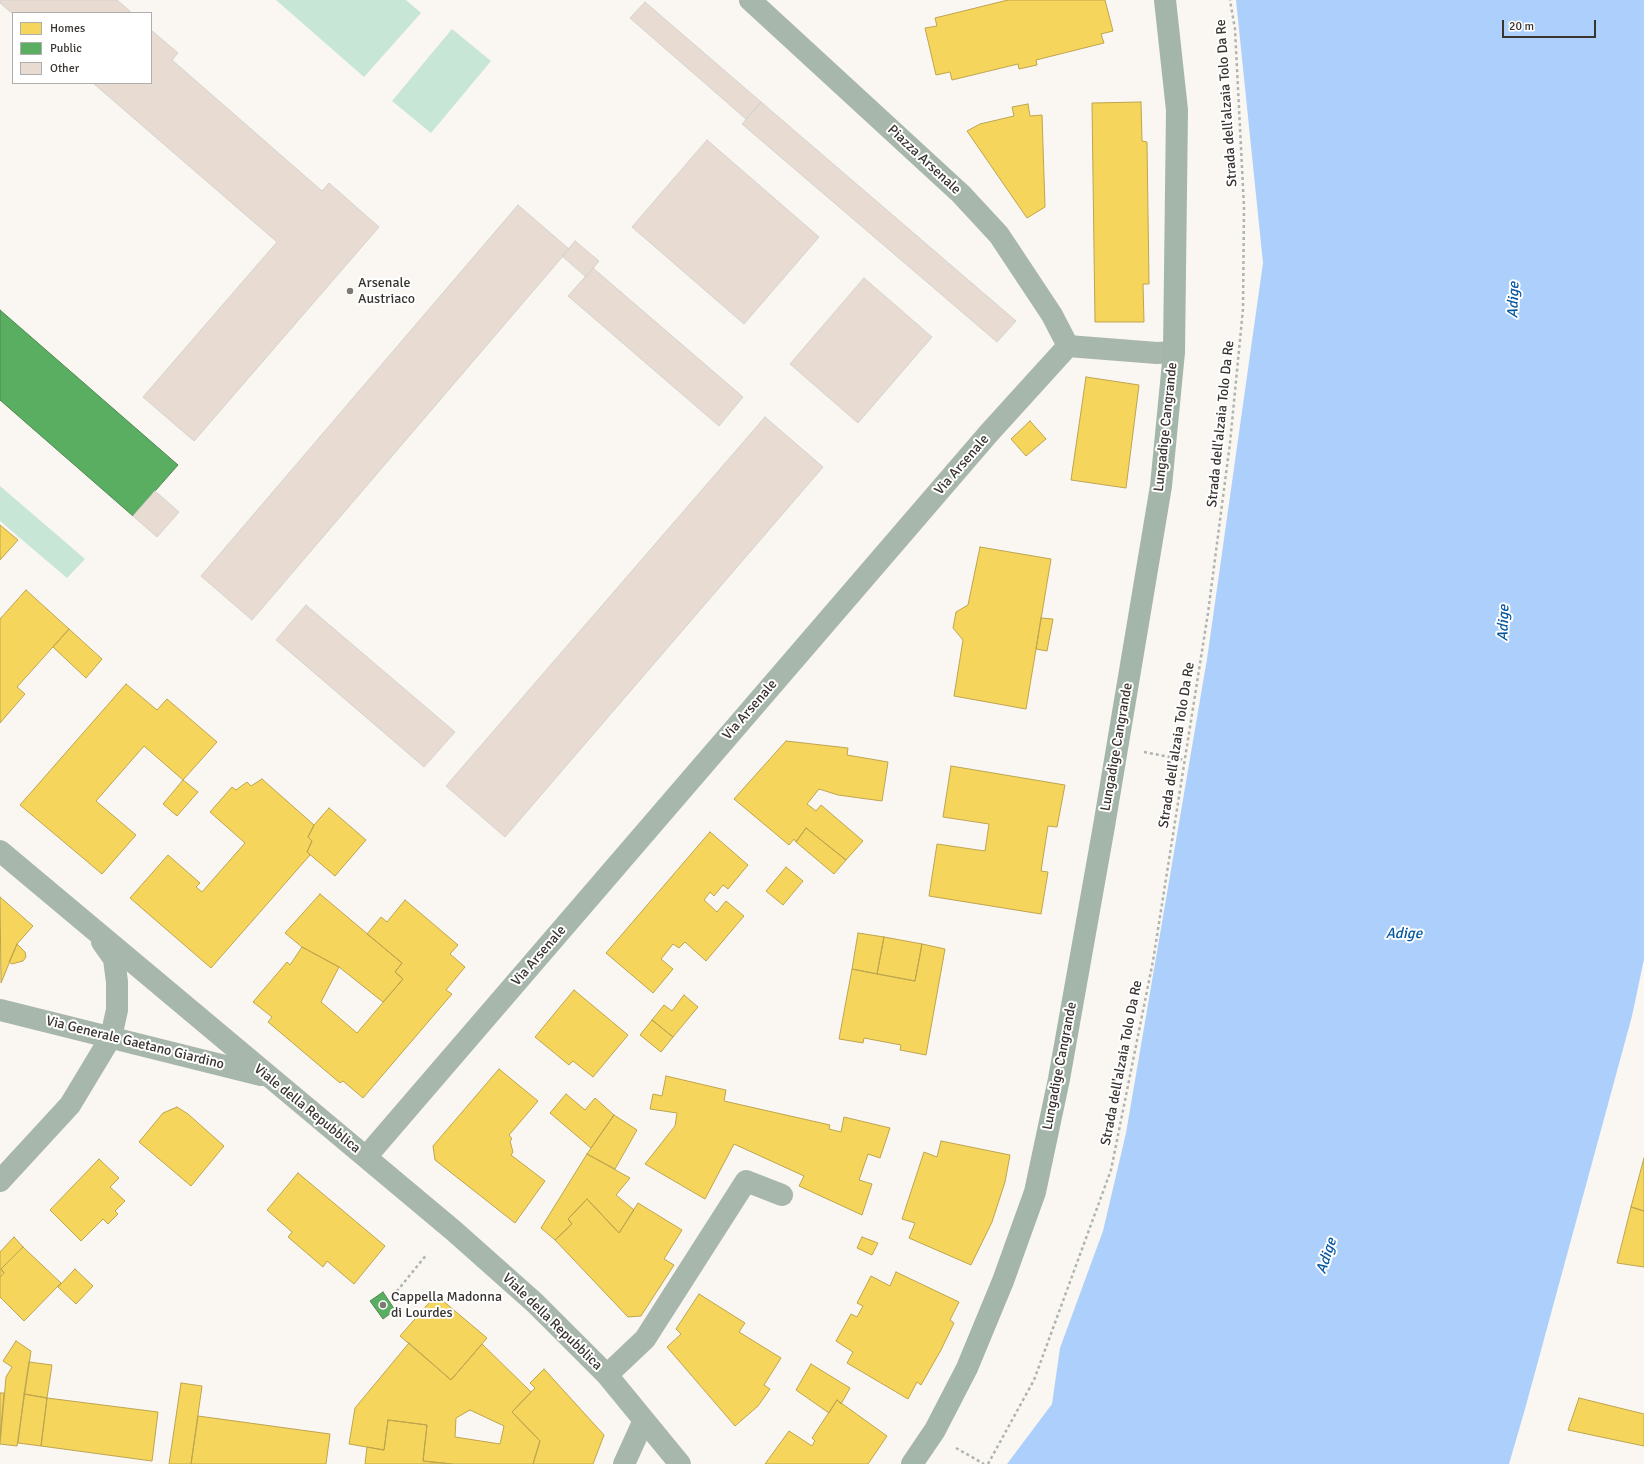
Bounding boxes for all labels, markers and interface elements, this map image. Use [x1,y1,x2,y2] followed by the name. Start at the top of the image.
[12,12,152,84] legend
[1504,12,1598,38] scale bar
[1213,19,1241,187] street label: Strada dell'alzaia Tolo Da Re
[1509,19,1534,34] text: 20 m
[50,21,85,36] text: Homes
[50,41,82,56] text: Public
[50,61,79,76] text: Other
[884,122,964,198] street label: Piazza Arsenale
[358,275,415,308] place label: Arsenale Austriaco
[1504,281,1524,319] water label: Adige
[345,286,355,296] marker: Arsenale Austriaco
[1204,340,1238,508] street label: Strada dell'alzaia Tolo Da Re
[1151,361,1181,493] street label: Lungadige Cangrande
[931,431,993,499] street label: Via Arsenale
[1494,604,1514,642] water label: Adige
[1156,661,1198,829] street label: Strada dell'alzaia Tolo Da Re
[719,676,781,744] street label: Via Arsenale
[1097,682,1137,812] street label: Lungadige Cangrande
[508,922,570,990] street label: Via Arsenale
[1386,925,1422,943] water label: Adige
[1098,979,1146,1147] street label: Strada dell'alzaia Tolo Da Re
[1039,1001,1081,1131] street label: Lungadige Cangrande
[44,1013,226,1073] street label: Via Generale Gaetano Giardino
[250,1061,364,1157] street label: Viale della Repubblica
[1313,1236,1341,1276] water label: Adige
[499,1270,605,1374] street label: Viale della Repubblica
[391,1289,502,1322] place label: Cappella Madonna di Lourdes
[378,1300,388,1310] marker: Cappella Madonna di Lourdes

